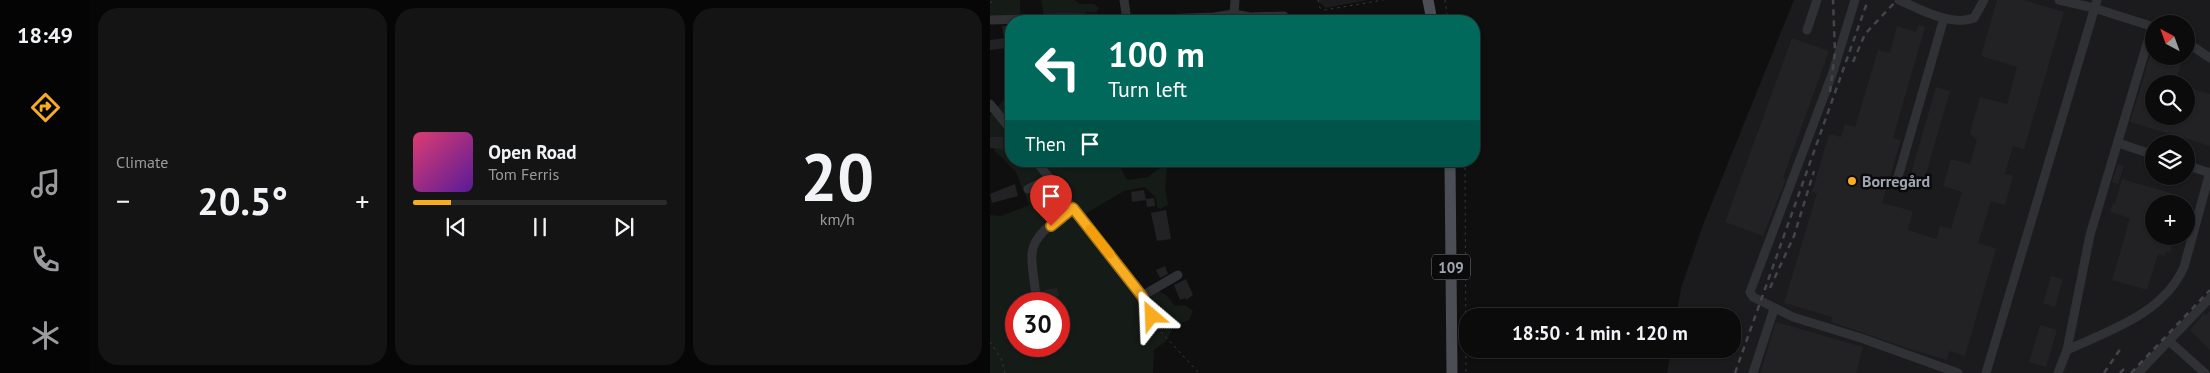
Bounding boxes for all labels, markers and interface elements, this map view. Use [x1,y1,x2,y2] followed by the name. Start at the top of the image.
[2145,15,2195,65] north arrow
[2145,15,2195,245] map controls
[17,21,73,49] text: 18:49
[1108,31,1205,77] text: 100 m
[1025,35,1090,100] icon: left
[1108,75,1187,103] text: Turn left
[2145,75,2195,125] button: search
[28,90,63,125] icon: directions
[1076,130,1104,158] icon: arrive
[1025,132,1066,156] text: Then
[800,134,874,218] text: 20
[2145,135,2195,185] button: layers
[488,140,577,164] text: Open Road
[116,152,168,172] text: Climate
[488,164,559,184] text: Tom Ferris
[28,166,63,201] icon: music
[1862,171,1930,191] place label: Borregård
[1030,175,1072,226] pin
[1846,175,1858,187] marker: Borregård
[197,176,288,225] text: 20.5°
[116,182,130,219] text: −
[355,182,369,219] text: +
[1037,182,1065,210] icon: arrive
[2145,195,2195,245] button: +
[820,209,855,229] text: km/h
[442,213,470,241] icon: previous
[526,213,554,241] icon: pause
[610,213,638,241] icon: next
[28,242,63,277] icon: phone
[1432,254,1470,280] road number: 109
[1125,289,1177,341] position arrow
[1005,292,1070,357] speed limit sign: 30
[28,318,63,353] icon: climate
[1512,321,1688,345] text: 18:50 · 1 min · 120 m

